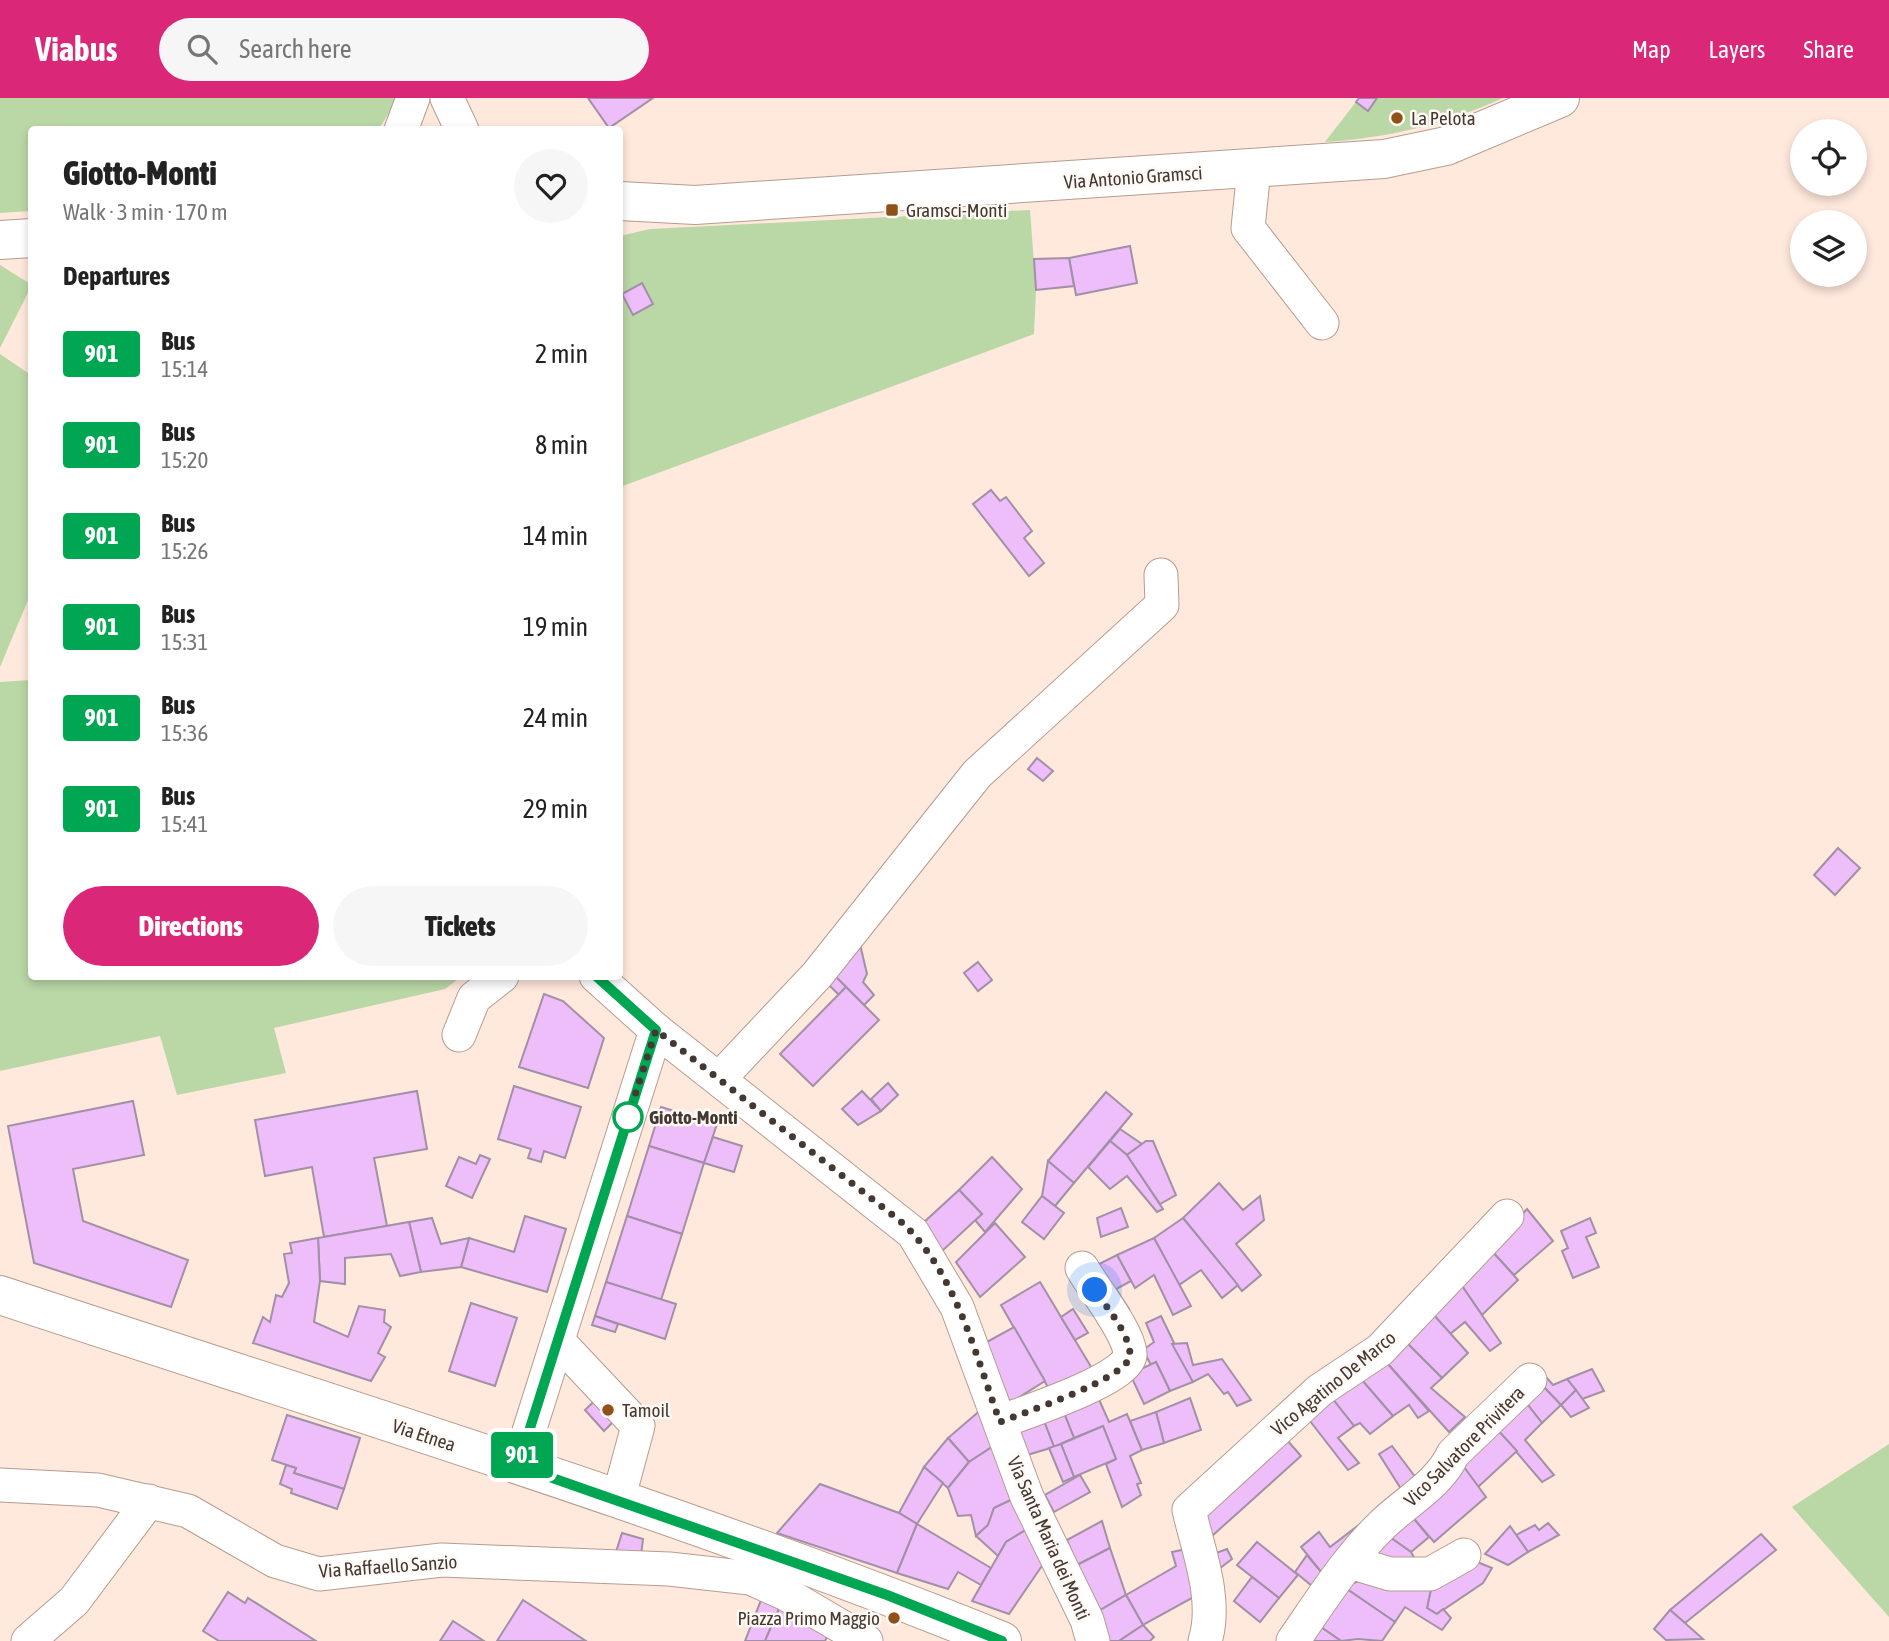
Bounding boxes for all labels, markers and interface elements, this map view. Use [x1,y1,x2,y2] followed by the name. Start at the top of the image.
[159,18,649,81] search box
[35,30,117,68] text: Viabus
[183,30,221,68] icon: search
[239,34,352,64] text: Search here
[1632,36,1671,63] text: Map
[1709,36,1765,63] text: Layers
[1803,36,1854,63] text: Share
[1411,107,1476,129] place label: La Pelota
[1389,110,1405,126] marker: La Pelota
[1790,119,1867,287] map controls
[1790,119,1867,196] button: locate
[514,149,588,223] button: heart
[63,154,217,192] text: Giotto-Monti
[1063,161,1203,193] street label: Via Antonio Gramsci
[63,199,227,225] text: Walk · 3 min · 170 m
[906,199,1007,221] place label: Gramsci-Monti
[884,202,900,218] marker: Gramsci-Monti
[1790,210,1867,287] button: layers
[63,261,170,291] text: Departures
[161,326,195,356] text: Bus
[535,339,588,369] text: 2 min
[85,340,118,367] text: 901
[161,356,208,382] text: 15:14
[161,417,195,447] text: Bus
[535,430,588,460] text: 8 min
[85,431,118,458] text: 901
[161,447,208,473] text: 15:20
[161,508,195,538] text: Bus
[523,521,588,551] text: 14 min
[85,522,118,549] text: 901
[161,538,208,564] text: 15:26
[161,599,195,629] text: Bus
[523,612,588,642] text: 19 min
[85,613,118,640] text: 901
[161,629,208,655] text: 15:31
[161,690,195,720] text: Bus
[523,703,588,733] text: 24 min
[85,704,118,731] text: 901
[161,720,208,746] text: 15:36
[161,781,195,811] text: Bus
[523,794,588,824] text: 29 min
[85,795,118,822] text: 901
[161,811,208,837] text: 15:41
[63,886,319,966] button: Directions
[333,886,588,966] button: Tickets
[613,1102,643,1132] marker: Giotto-Monti
[649,1106,738,1128] place label: Giotto-Monti
[1077,1272,1112,1307] your location
[1266,1326,1400,1440] street label: Vico Agatino De Marco
[1399,1381,1529,1511] street label: Vico Salvatore Privitera
[622,1399,670,1421] place label: Tamoil
[600,1402,616,1418] marker: Tamoil
[390,1414,458,1456] street label: Via Etnea
[482,1432,562,1478] line badge: 901
[505,1441,539,1468] text: 901
[1003,1453,1095,1623] street label: Via Santa Maria dei Monti
[318,1550,458,1582] street label: Via Raffaello Sanzio
[737,1607,880,1629] place label: Piazza Primo Maggio
[886,1610,902,1626] marker: Piazza Primo Maggio

